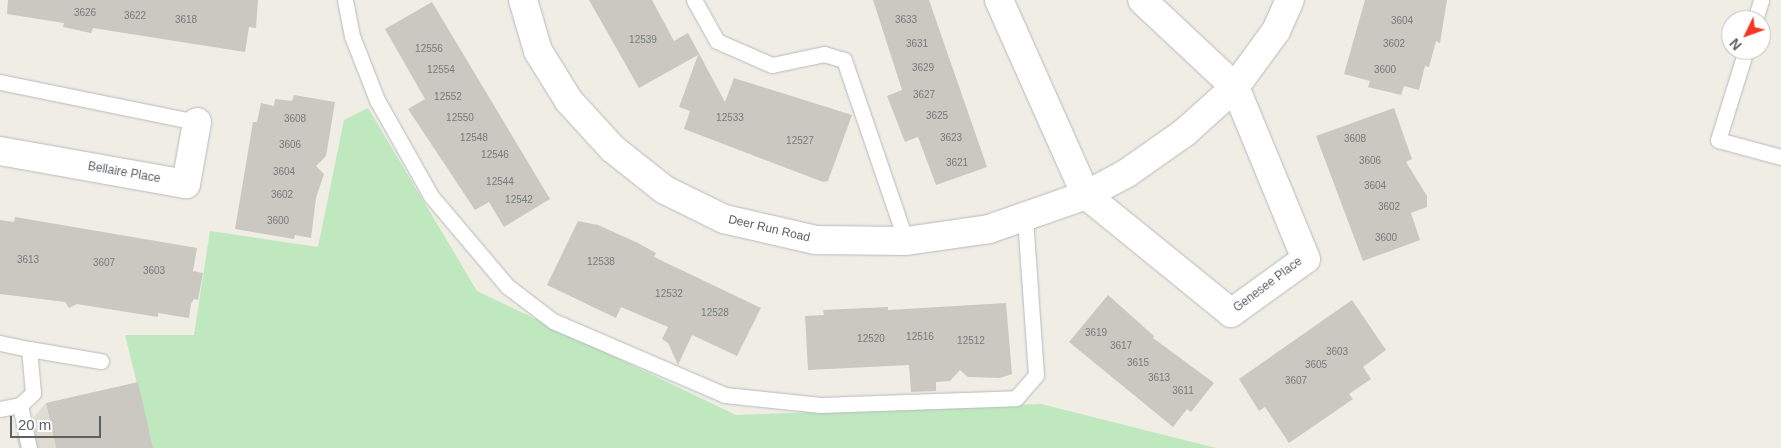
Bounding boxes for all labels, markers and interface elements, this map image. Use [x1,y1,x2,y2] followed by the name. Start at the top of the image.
[74,7,96,19] house number: 3626
[124,10,146,22] house number: 3622
[1721,10,1771,60] north arrow
[175,14,197,26] house number: 3618
[895,14,917,26] house number: 3633
[1391,15,1413,27] house number: 3604
[629,34,657,46] house number: 12539
[1726,35,1745,53] text: N
[906,38,928,50] house number: 3631
[1383,38,1405,50] house number: 3602
[415,43,443,55] house number: 12556
[912,62,934,74] house number: 3629
[427,64,455,76] house number: 12554
[1374,64,1396,76] house number: 3600
[913,89,935,101] house number: 3627
[434,91,462,103] house number: 12552
[926,110,948,122] house number: 3625
[446,112,474,124] house number: 12550
[716,112,744,124] house number: 12533
[284,113,306,125] house number: 3608
[460,132,488,144] house number: 12548
[940,132,962,144] house number: 3623
[1344,133,1366,145] house number: 3608
[786,135,814,147] house number: 12527
[279,139,301,151] house number: 3606
[481,149,509,161] house number: 12546
[1359,155,1381,167] house number: 3606
[946,157,968,169] house number: 3621
[87,160,161,186] street label: Bellaire Place
[273,166,295,178] house number: 3604
[486,176,514,188] house number: 12544
[1364,180,1386,192] house number: 3604
[271,189,293,201] house number: 3602
[505,194,533,206] house number: 12542
[1378,201,1400,213] house number: 3602
[727,213,811,245] street label: Deer Run Road
[267,215,289,227] house number: 3600
[1375,232,1397,244] house number: 3600
[17,254,39,266] house number: 3613
[1231,255,1305,315] street label: Genesee Place
[587,256,615,268] house number: 12538
[93,257,115,269] house number: 3607
[143,265,165,277] house number: 3603
[655,288,683,300] house number: 12532
[701,307,729,319] house number: 12528
[1085,327,1107,339] house number: 3619
[906,331,934,343] house number: 12516
[857,333,885,345] house number: 12520
[957,335,985,347] house number: 12512
[1110,340,1132,352] house number: 3617
[1326,346,1348,358] house number: 3603
[1127,357,1149,369] house number: 3615
[1305,359,1327,371] house number: 3605
[1148,372,1170,384] house number: 3613
[1285,375,1307,387] house number: 3607
[1172,385,1194,397] house number: 3611
[12,406,104,438] scale bar
[18,416,51,433] text: 20 m

